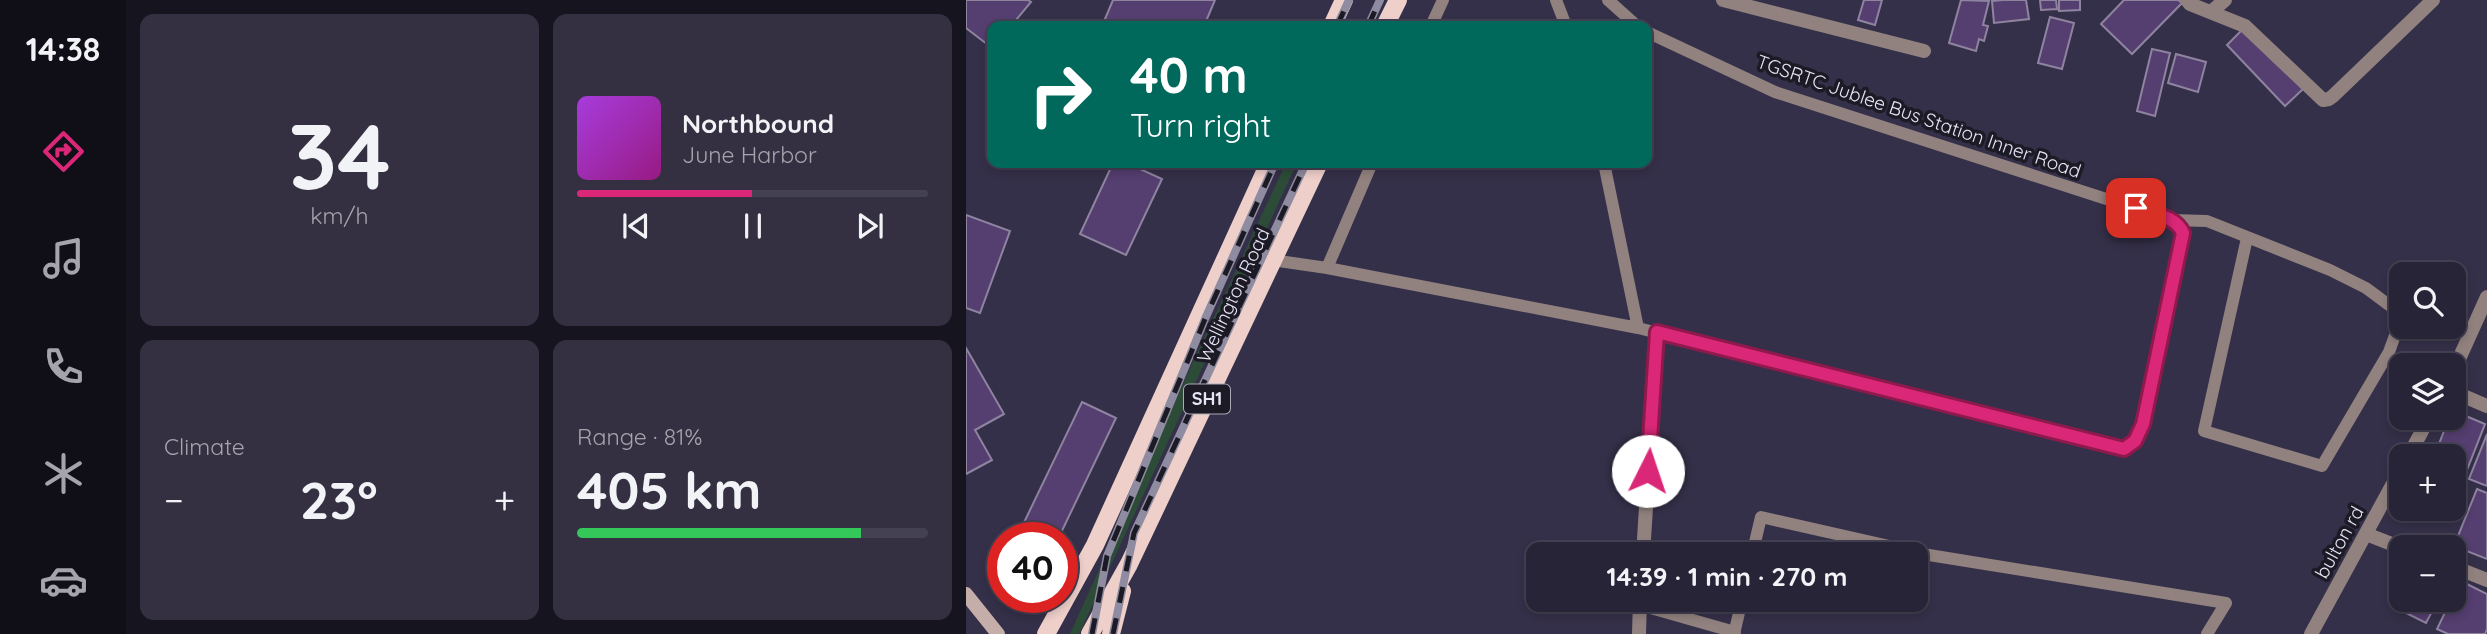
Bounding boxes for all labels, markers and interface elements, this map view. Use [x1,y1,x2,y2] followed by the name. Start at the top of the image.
[26,29,100,69] text: 14:38
[1130,44,1248,105] text: 40 m
[1015,49,1106,140] icon: right
[1754,49,2084,183] street label: TGSRTC Jublee Bus Station Inner Road
[288,98,391,212] text: 34
[1130,105,1271,145] text: Turn right
[682,107,834,140] text: Northbound
[39,127,88,176] icon: directions
[682,140,817,169] text: June Harbor
[2106,178,2166,238] pin
[2117,189,2155,227] icon: arrive
[310,201,369,230] text: km/h
[617,207,655,245] icon: previous
[734,207,772,245] icon: pause
[851,207,889,245] icon: next
[1191,224,1275,366] street label: Wellington Road
[39,234,88,283] icon: music
[2389,262,2466,612] map controls
[2389,262,2466,339] button: search
[39,342,88,391] icon: phone
[2389,353,2466,430] button: layers
[1184,384,1230,414] road number: SH1
[577,422,702,451] text: Range · 81%
[164,432,245,461] text: Climate
[1611,434,1685,508] position arrow
[2389,444,2466,521] button: +
[39,449,88,498] icon: climate
[577,457,762,522] text: 405 km
[300,467,378,532] text: 23°
[164,476,184,524] text: −
[494,476,515,524] text: +
[2309,502,2369,582] street label: bulton rd
[987,522,1078,613] speed limit sign: 40
[2389,535,2466,612] button: −
[39,556,88,605] icon: car
[1606,560,1848,593] text: 14:39 · 1 min · 270 m

